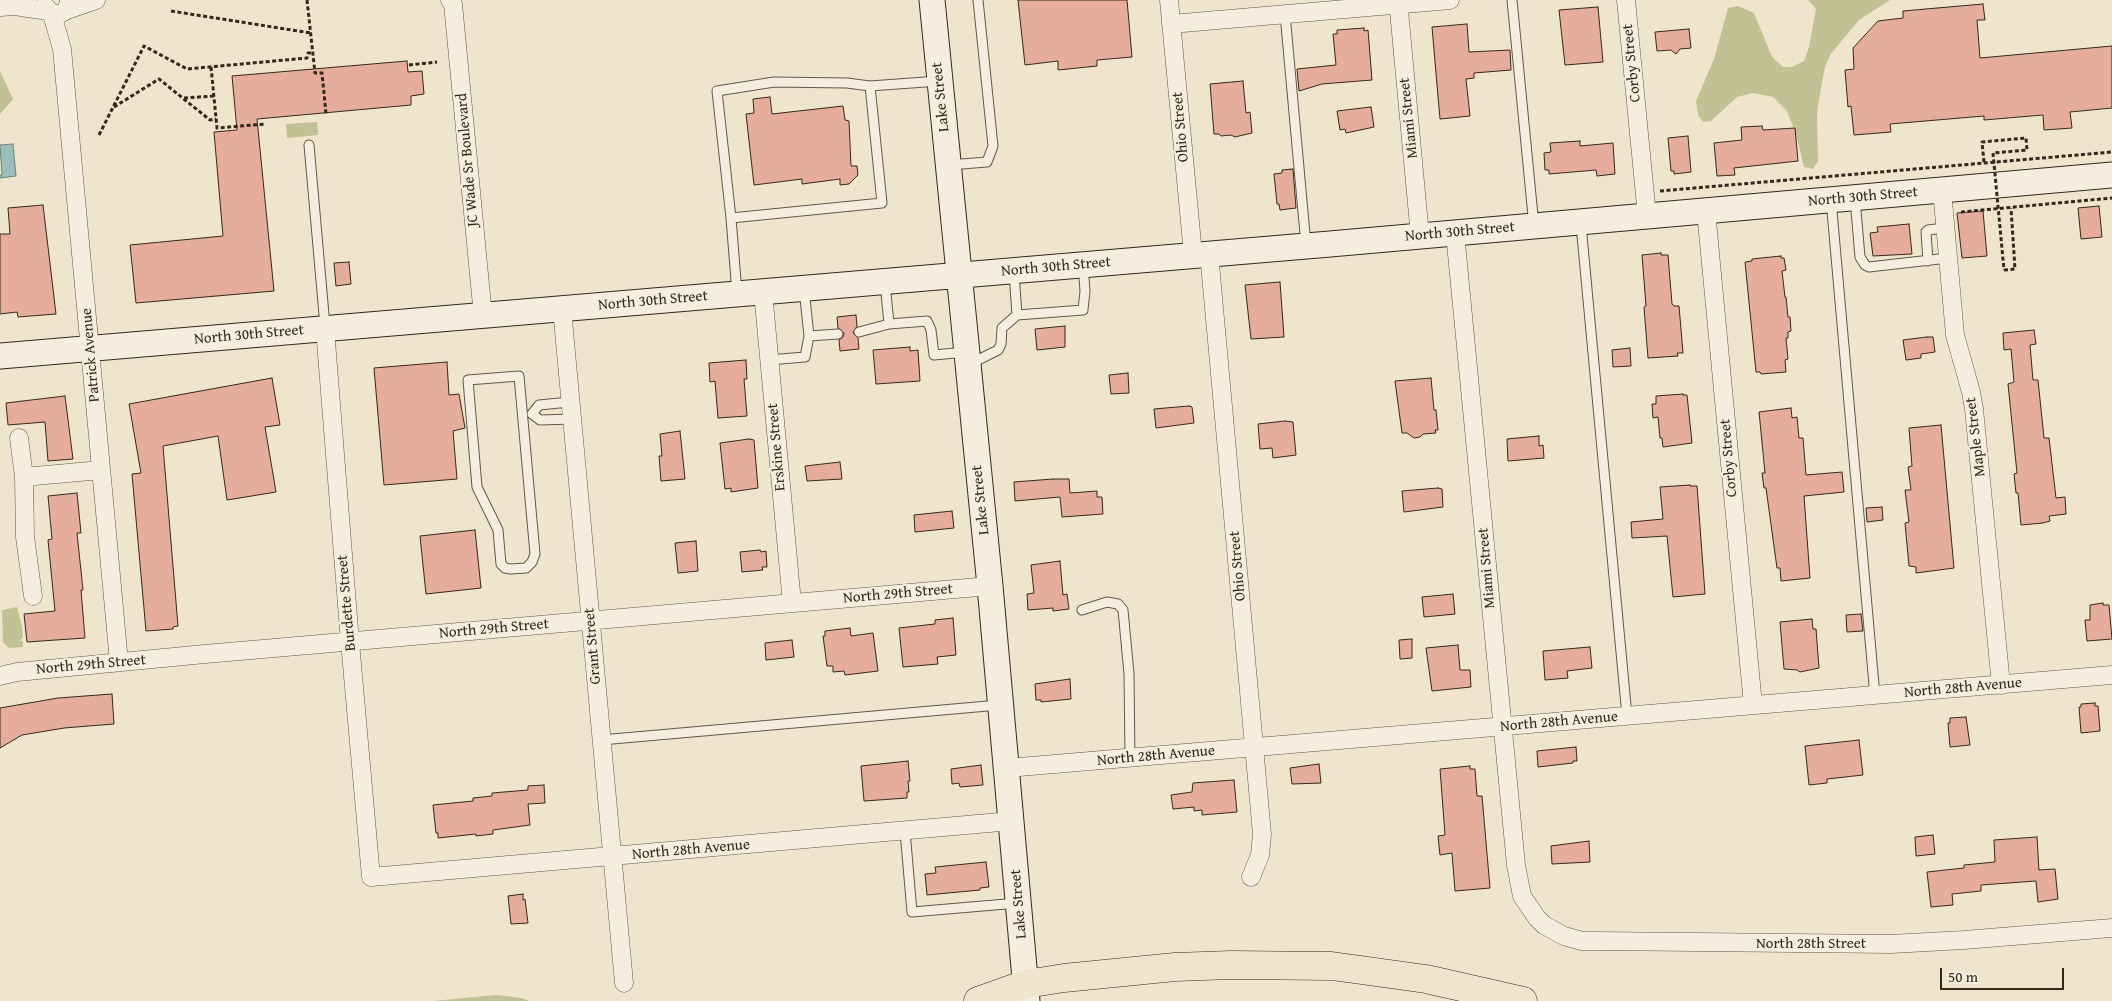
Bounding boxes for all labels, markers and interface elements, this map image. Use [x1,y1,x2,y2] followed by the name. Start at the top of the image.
[1619,23,1645,103] street label: Corby Street
[928,61,954,133] street label: Lake Street
[1396,77,1422,159] street label: Miami Street
[1169,91,1193,163] street label: Ohio Street
[453,92,483,228] street label: JC Wade Sr Boulevard
[1807,183,1919,211] street label: North 30th Street
[1404,218,1516,246] street label: North 30th Street
[1000,253,1112,281] street label: North 30th Street
[597,287,709,315] street label: North 30th Street
[78,307,104,403] street label: Patrick Avenue
[193,321,305,349] street label: North 30th Street
[1962,396,1990,478] street label: Maple Street
[764,402,790,492] street label: Erskine Street
[1717,418,1741,498] street label: Corby Street
[968,464,994,536] street label: Lake Street
[1474,527,1500,609] street label: Miami Street
[1226,530,1250,602] street label: Ohio Street
[334,554,360,652] street label: Burdette Street
[842,580,954,608] street label: North 29th Street
[581,607,605,685] street label: Grant Street
[438,615,550,643] street label: North 29th Street
[35,651,147,679] street label: North 29th Street
[1903,674,2023,702] street label: North 28th Avenue
[1499,708,1619,736] street label: North 28th Avenue
[1096,742,1216,770] street label: North 28th Avenue
[631,836,751,864] street label: North 28th Avenue
[1007,868,1031,940] street label: Lake Street
[1756,935,1866,953] street label: North 28th Street
[1942,958,2066,990] scale bar
[1948,966,1978,987] text: 50 m

